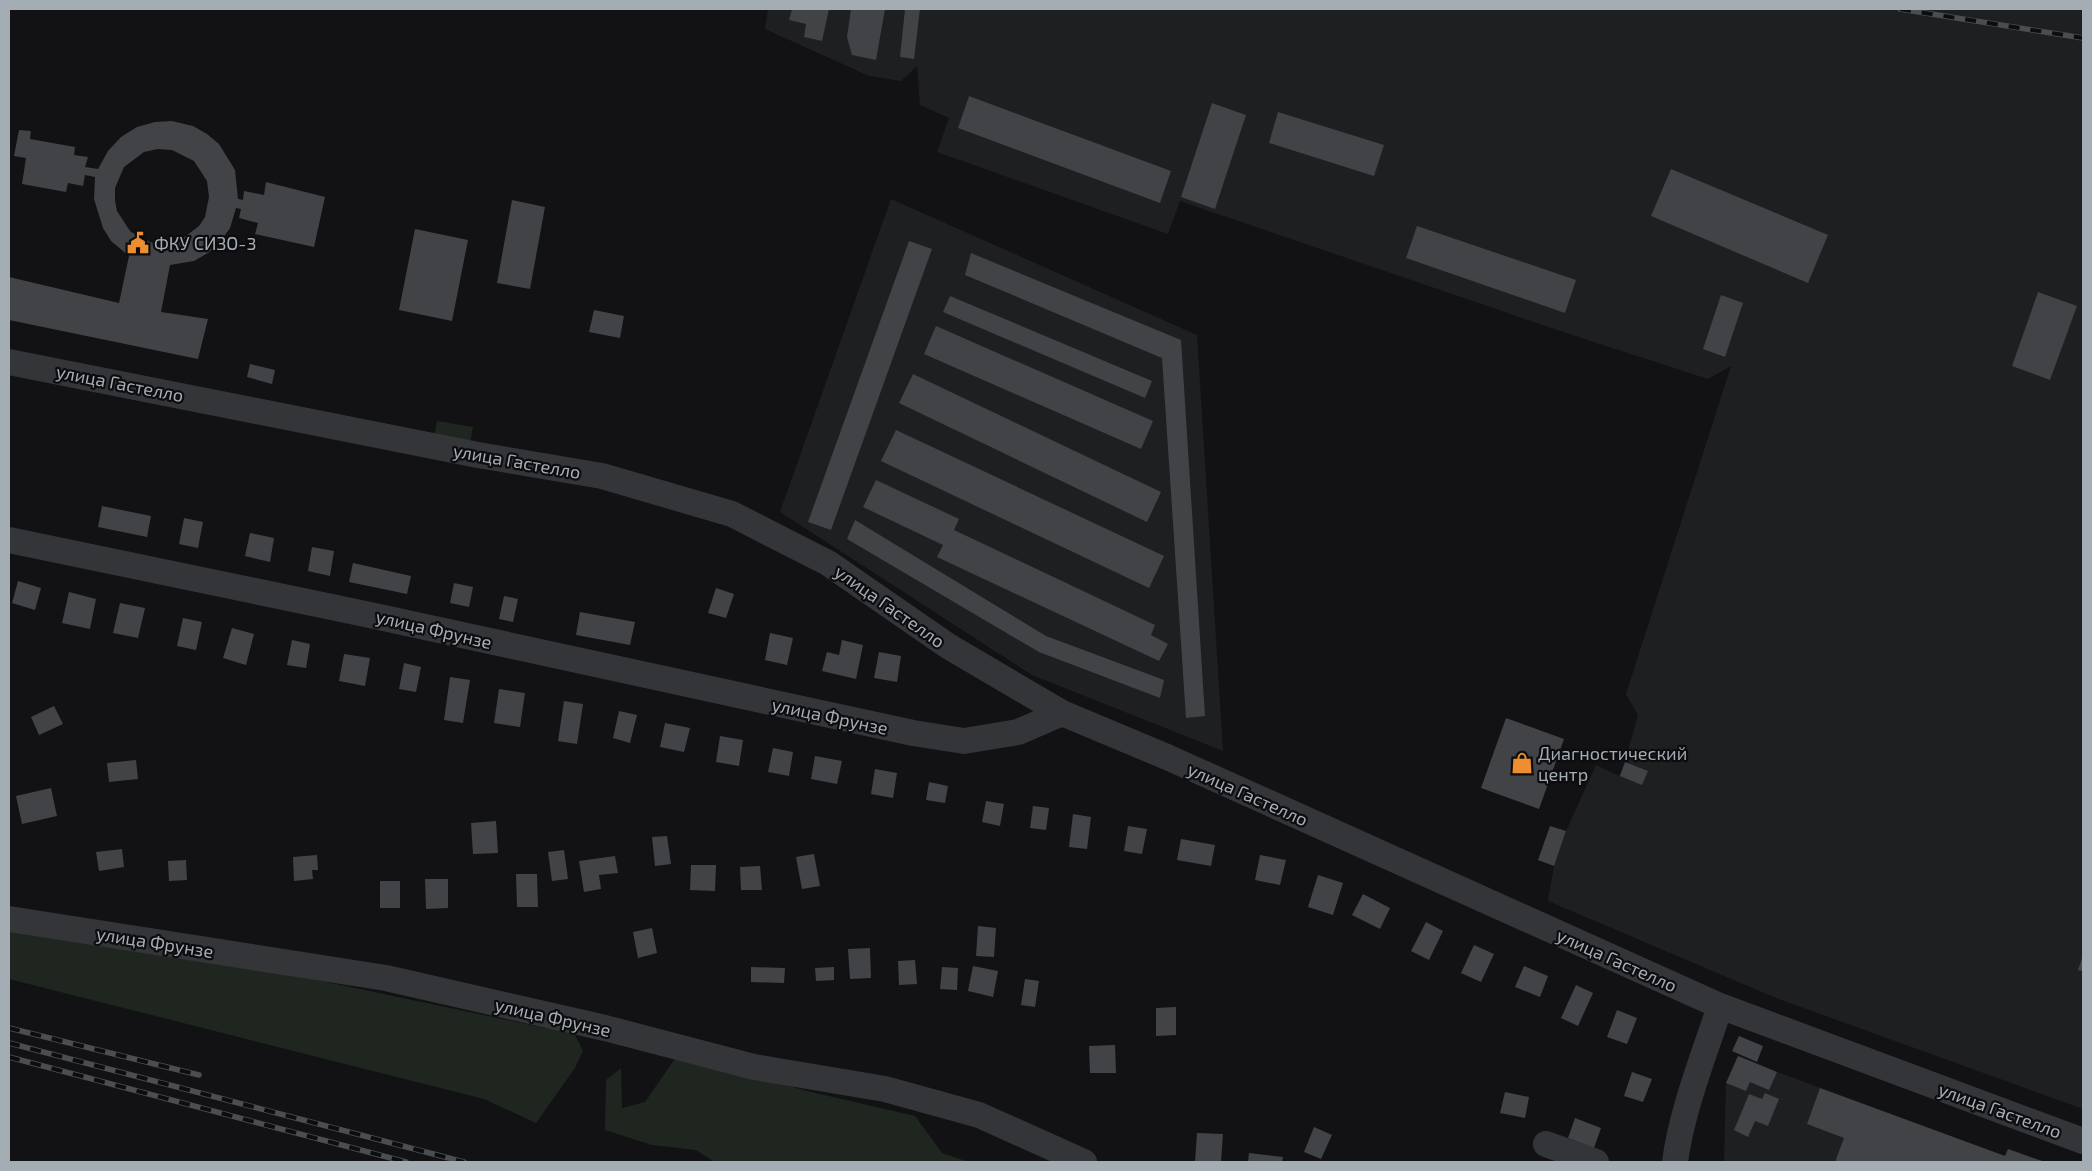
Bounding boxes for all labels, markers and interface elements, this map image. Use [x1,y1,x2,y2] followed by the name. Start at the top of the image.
[125,230,151,256] public building icon: ФКУ СИЗО-3
[154,232,256,254] place label: ФКУ СИЗО-3
[54,360,186,406] street label: улица Гастелло
[451,439,583,483] street label: улица Гастелло
[831,560,949,652] street label: улица Гастелло
[374,605,494,653] street label: улица Фрунзе
[770,693,890,739] street label: улица Фрунзе
[1538,742,1687,785] place label: Диагностический центр
[1509,750,1535,776] shop icon: Диагностический центр
[1184,758,1312,830] street label: улица Гастелло
[95,922,215,962] street label: улица Фрунзе
[1553,924,1681,996] street label: улица Гастелло
[493,993,613,1041] street label: улица Фрунзе
[1936,1078,2064,1142] street label: улица Гастелло

